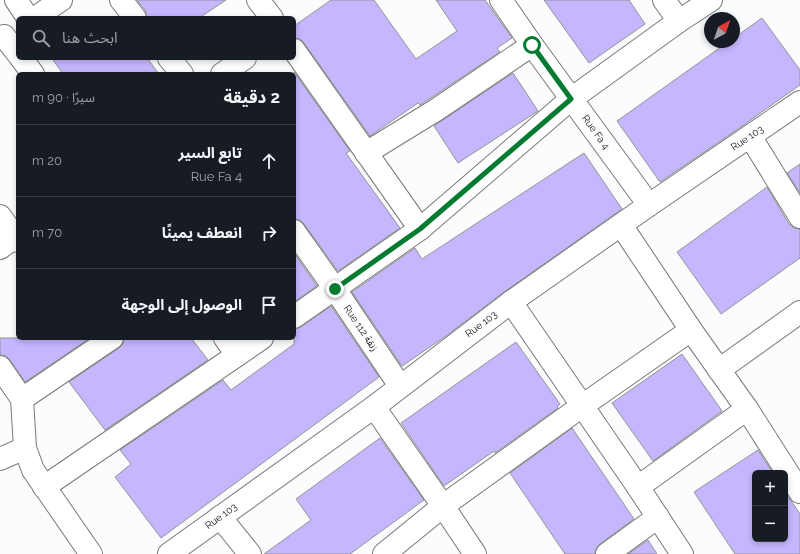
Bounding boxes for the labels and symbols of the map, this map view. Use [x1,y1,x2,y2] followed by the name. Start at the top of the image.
[704,12,740,48] north arrow
[523,36,541,54] route start
[580,113,612,152] street label: Rue Fa 4
[729,123,765,153] street label: Rue 103
[326,280,344,298] route end
[341,303,381,354] street label: Rue 112 زنقة
[463,309,499,339] street label: Rue 103
[203,501,239,531] street label: Rue 103

